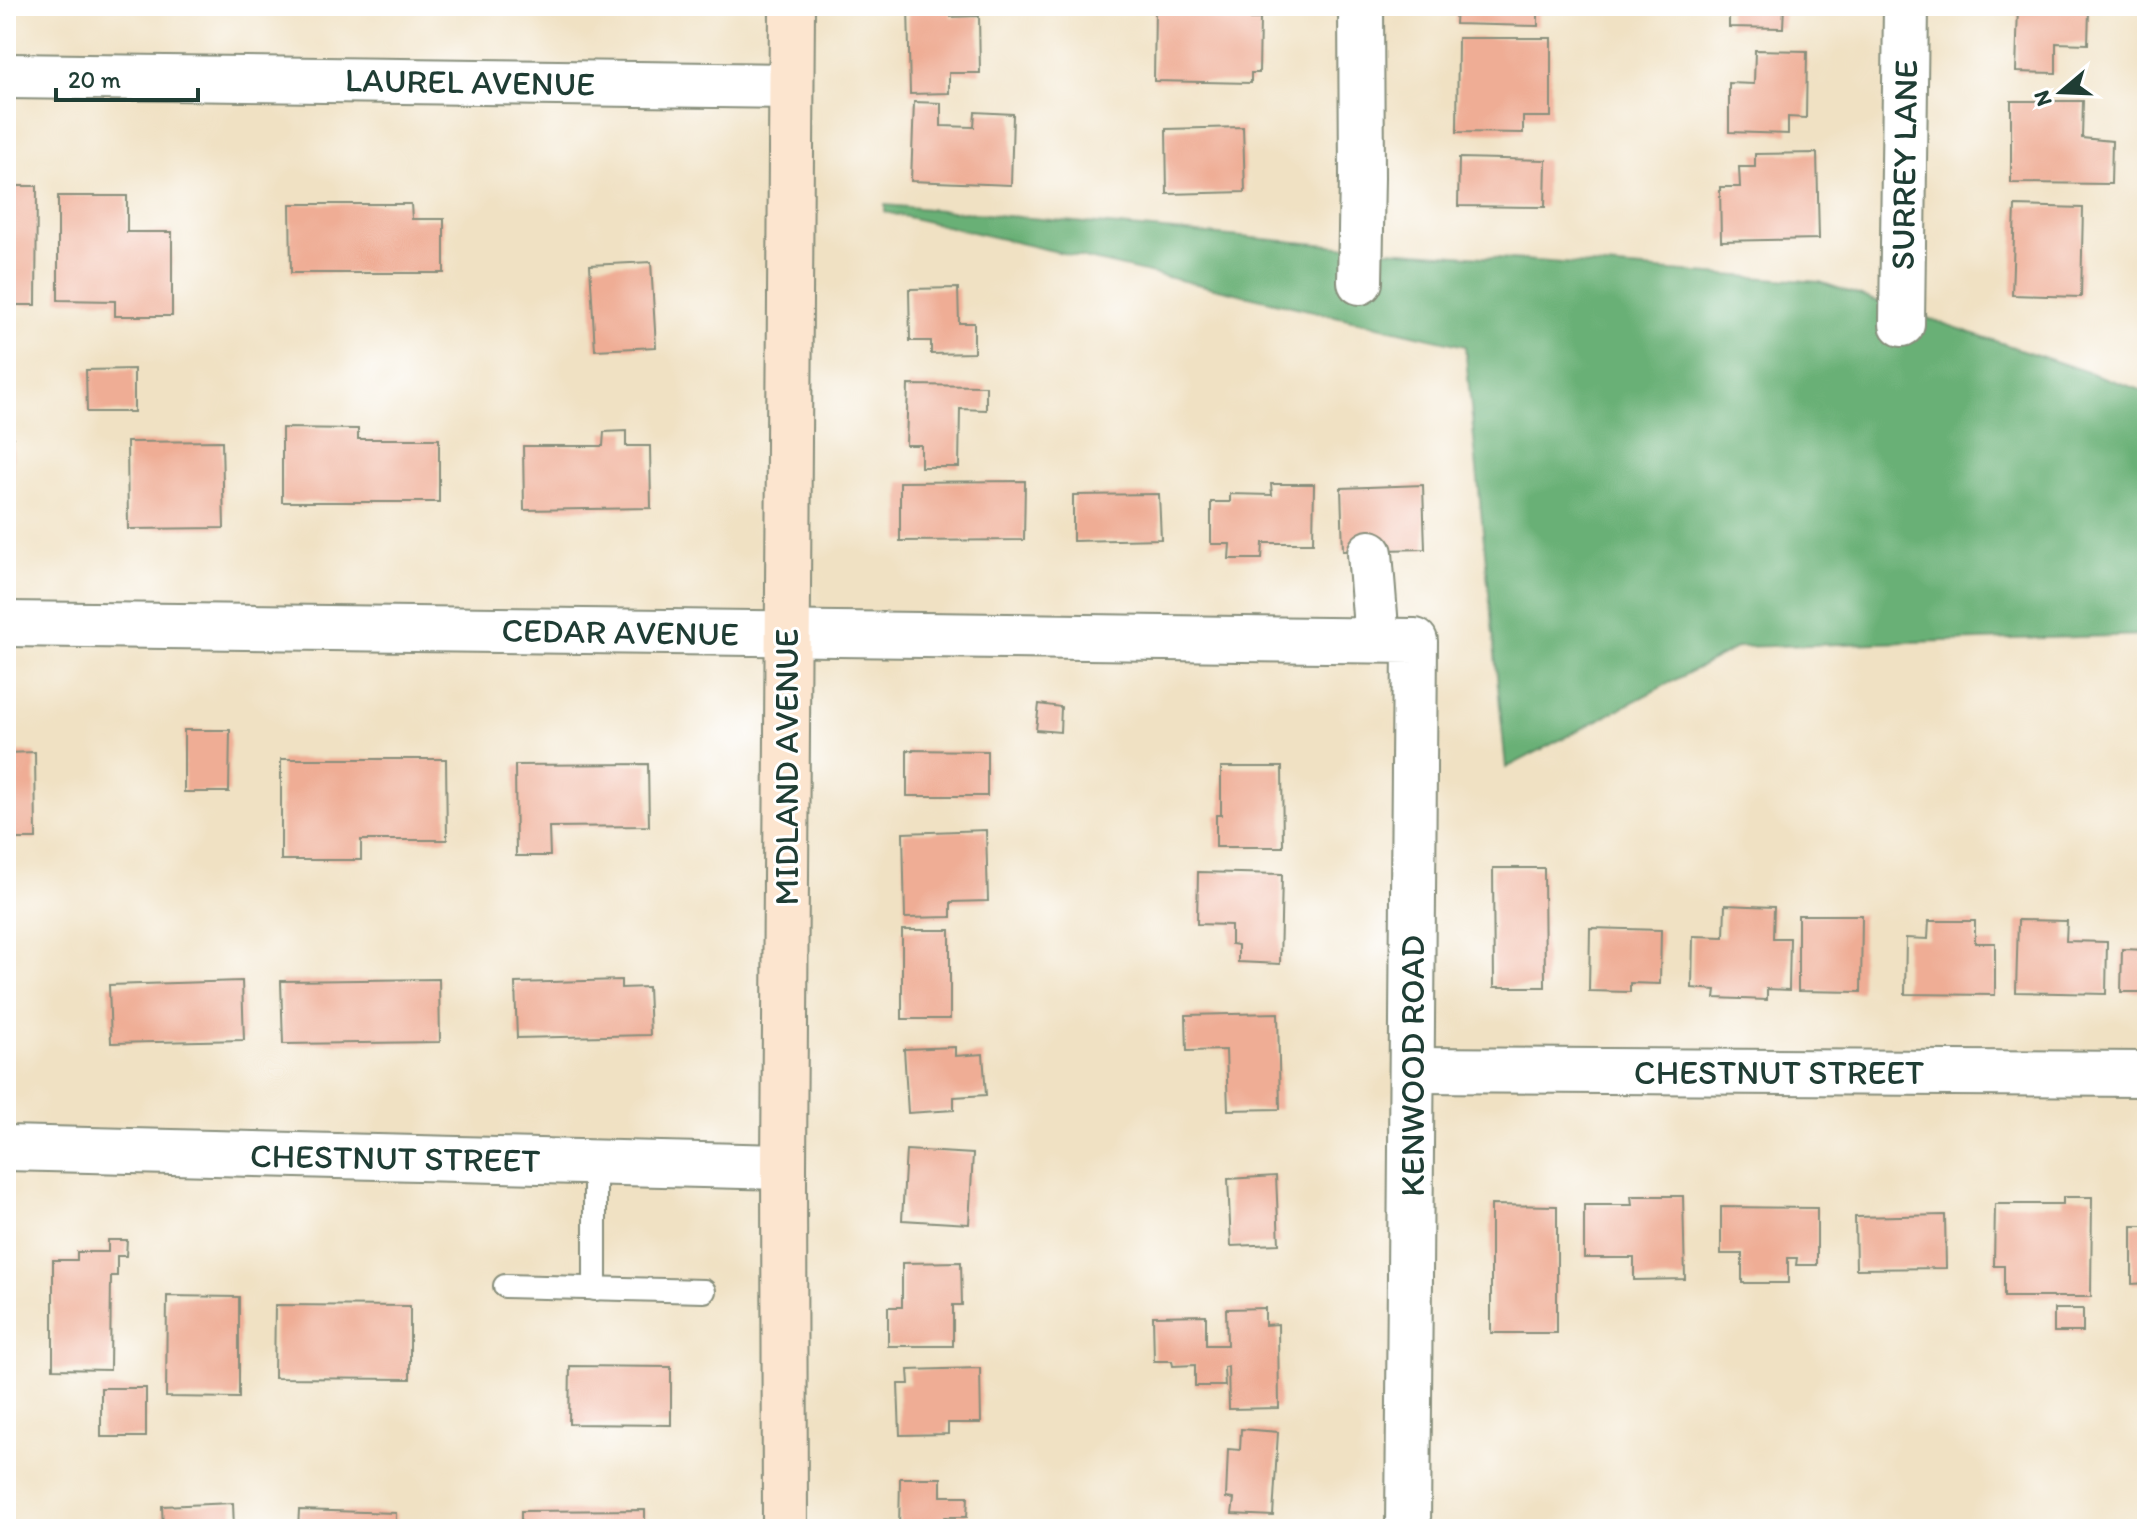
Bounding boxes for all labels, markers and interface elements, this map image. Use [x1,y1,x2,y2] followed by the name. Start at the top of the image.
[56,52,198,102] scale bar
[2021,52,2101,132] north arrow
[345,59,595,105] street label: LAUREL AVENUE
[1882,59,1926,271] street label: SURREY LANE
[68,65,121,94] text: 20 m
[2027,87,2058,110] text: N
[501,609,739,655] street label: CEDAR AVENUE
[766,629,807,905] street label: MIDLAND AVENUE
[1392,935,1433,1197] street label: KENWOOD ROAD
[1634,1052,1924,1093] street label: CHESTNUT STREET
[249,1135,541,1181] street label: CHESTNUT STREET

